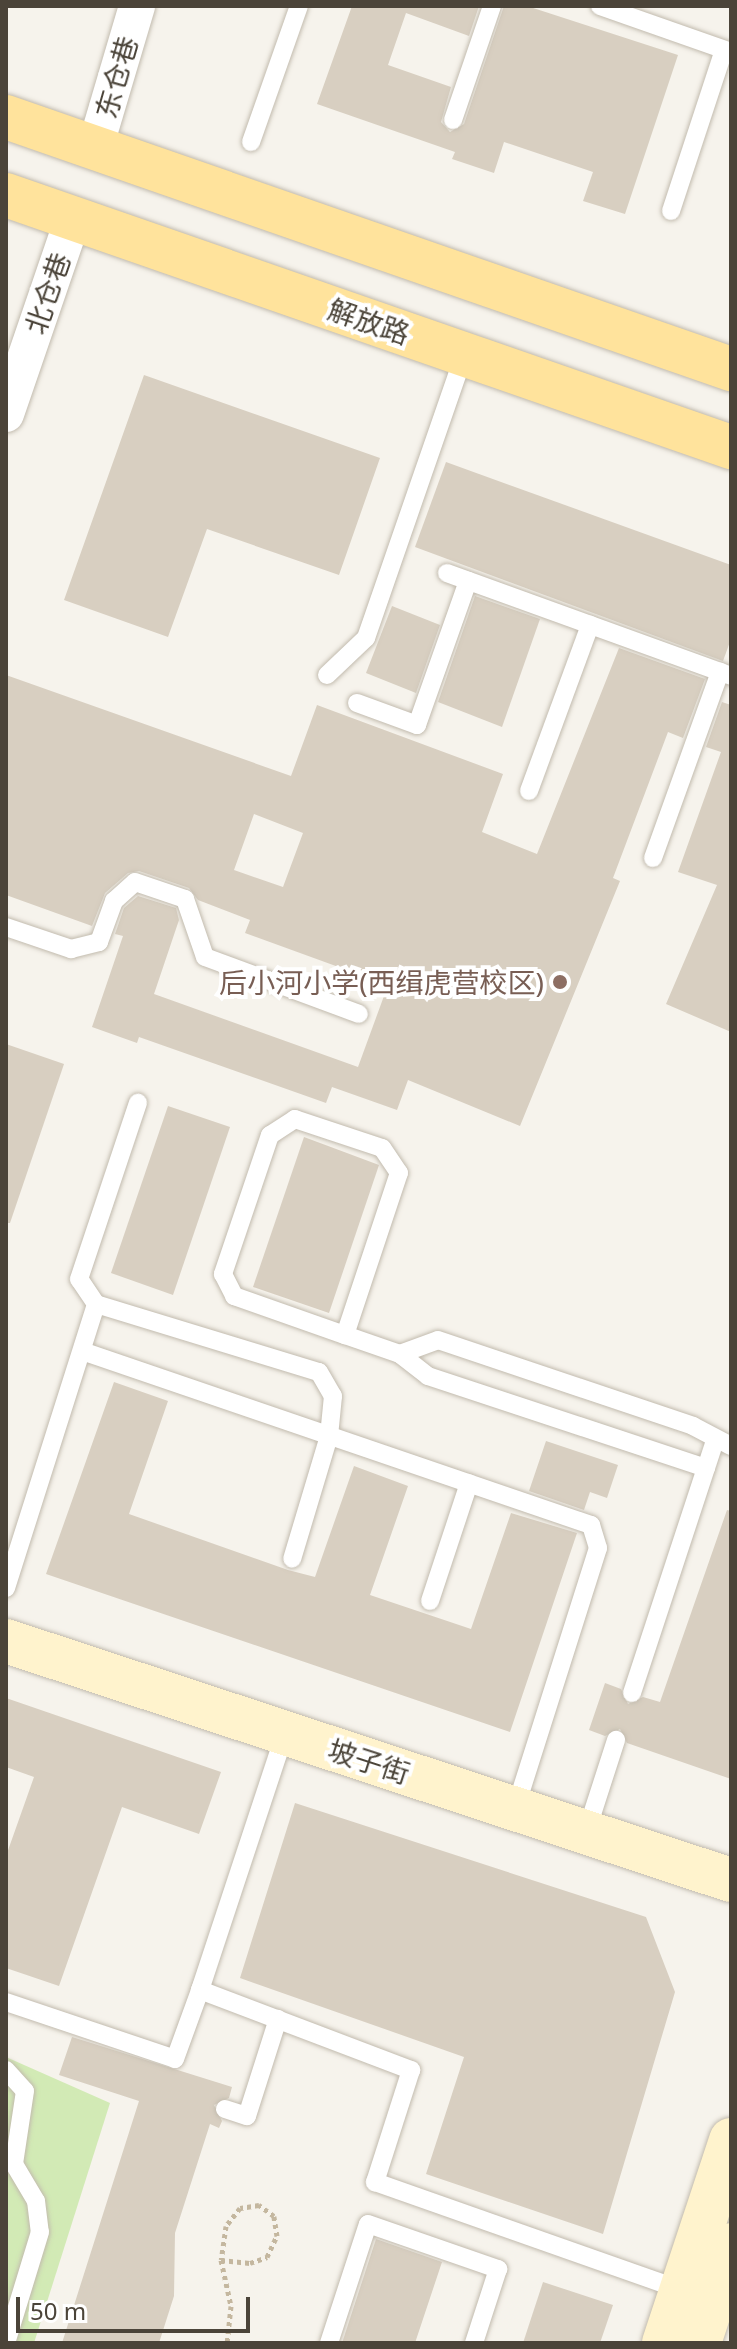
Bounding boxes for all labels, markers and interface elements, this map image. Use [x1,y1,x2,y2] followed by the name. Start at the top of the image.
[88,32,144,122] street label: 东仓巷
[17,248,77,338] street label: 北仓巷
[324,291,414,351] street label: 解放路
[219,965,544,999] place label: 后小河小学(西缉虎营校区)
[551,973,569,991] marker: 后小河小学(西缉虎营校区)
[324,1732,414,1790] street label: 坡子街
[20,2281,254,2331] scale bar
[30,2294,86,2327] text: 50 m

